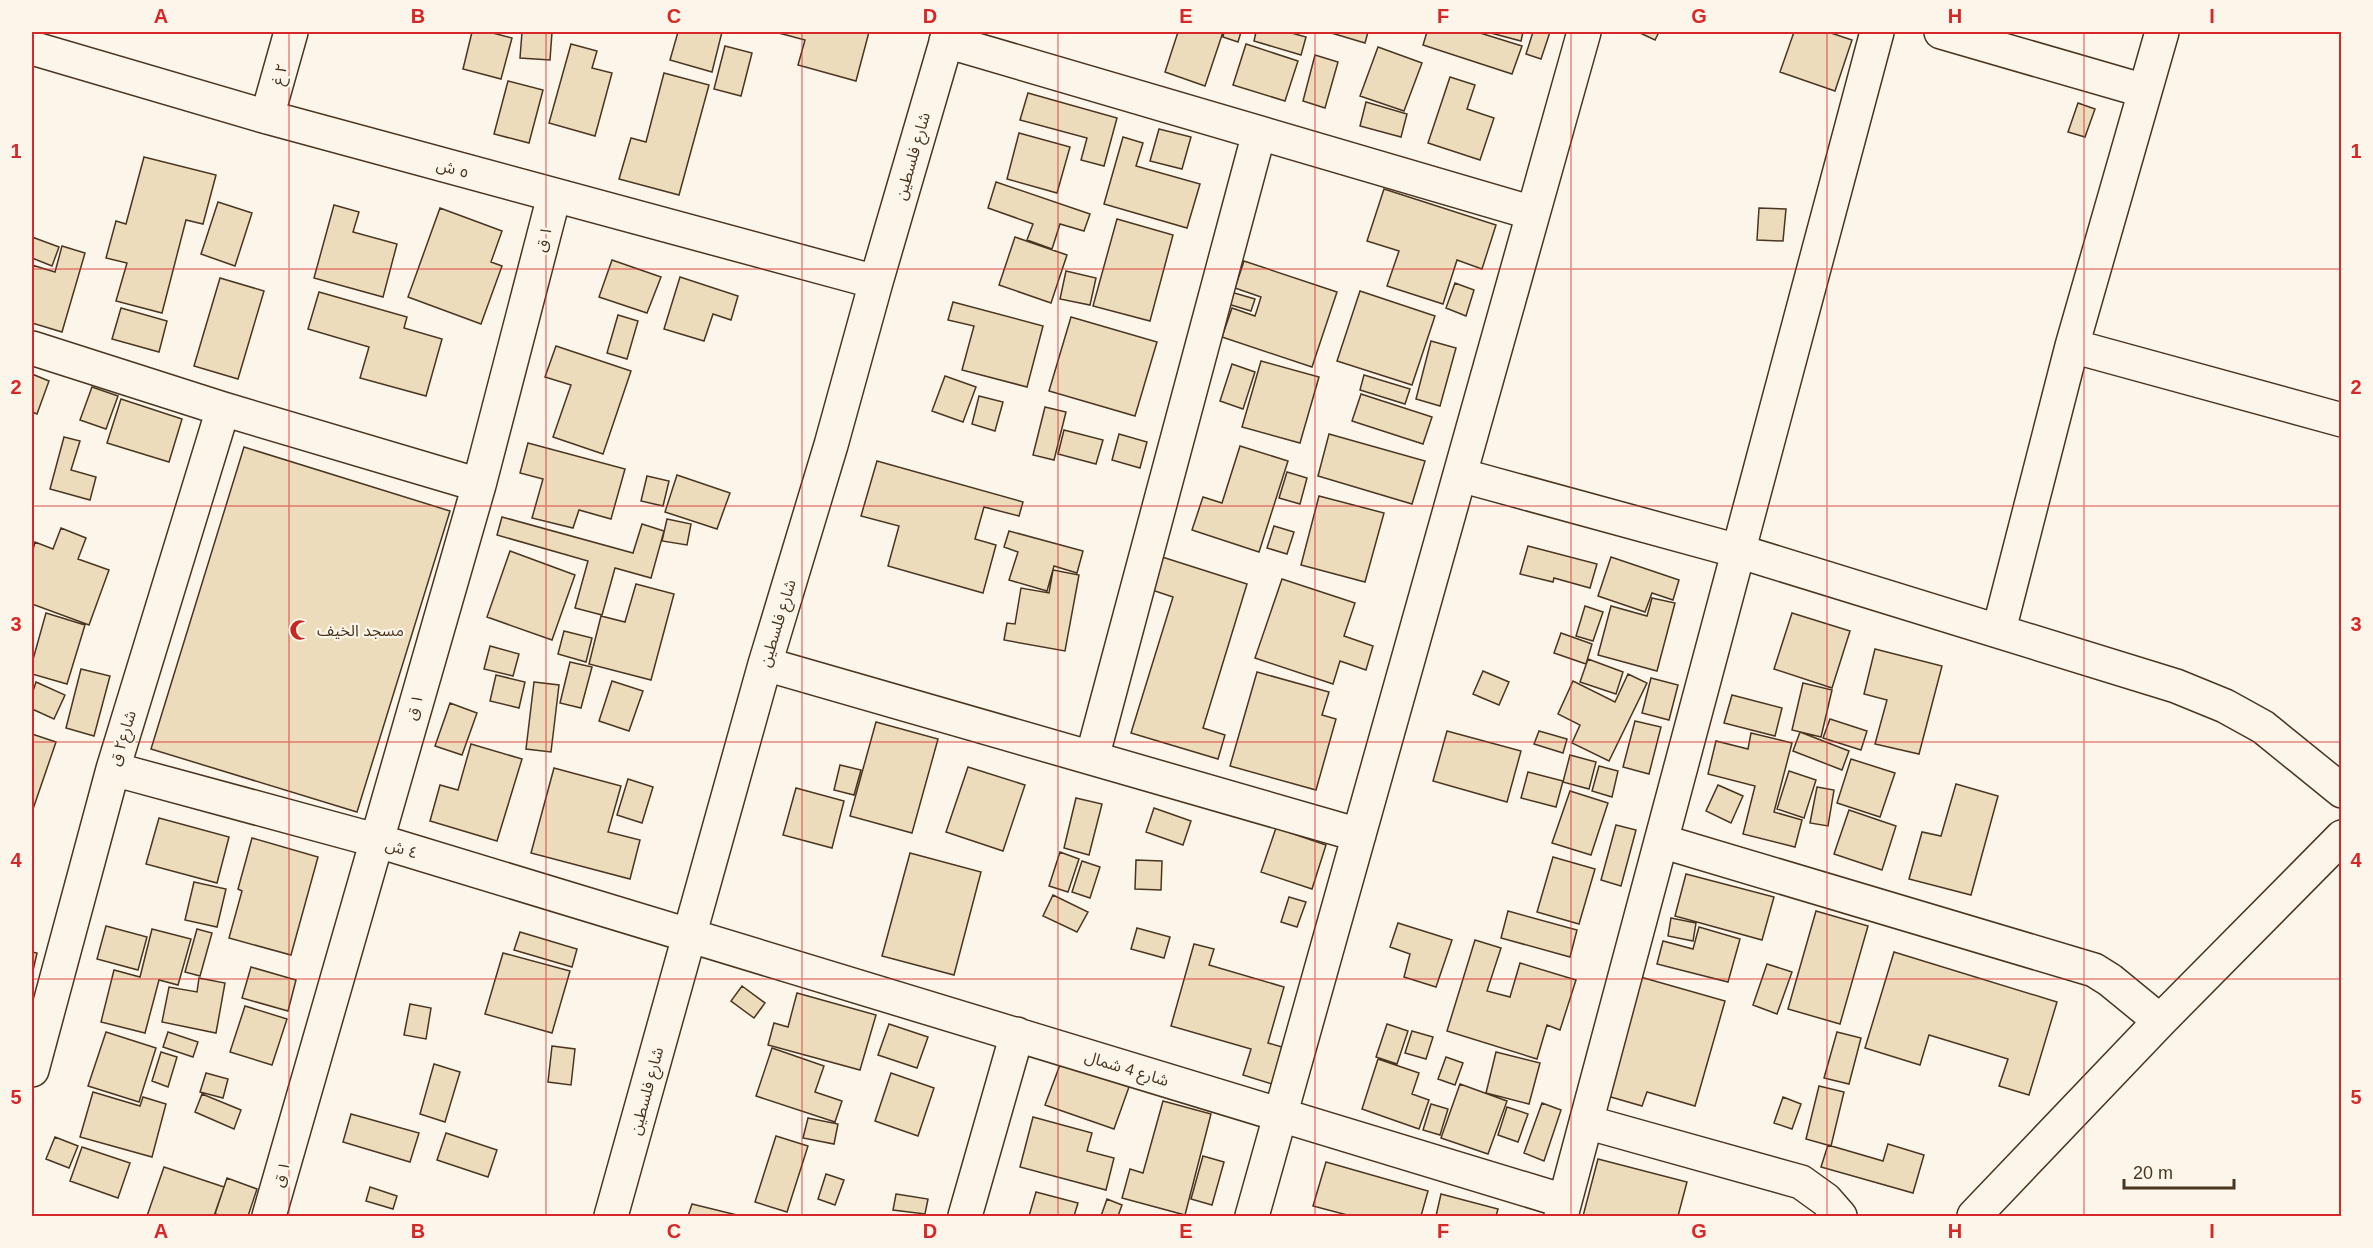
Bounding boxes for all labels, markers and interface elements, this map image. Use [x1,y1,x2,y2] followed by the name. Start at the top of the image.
[154,5,168,27] text: A
[411,5,425,27] text: B
[667,5,681,27] text: C
[923,5,937,27] text: D
[1179,5,1193,27] text: E
[1437,5,1449,27] text: F
[1691,5,1707,27] text: G
[1948,5,1962,27] text: H
[2209,5,2215,27] text: I
[268,61,294,88] street label: ٢ غ
[892,110,937,203] street label: شارع فلسطين
[10,140,22,162] text: 1
[2350,140,2362,162] text: 1
[434,156,471,182] street label: ٥ ش
[532,224,556,254] street label: ١ ق
[10,376,22,398] text: 2
[2350,376,2362,398] text: 2
[756,578,803,670] street label: شارع فلسطين
[10,613,22,635] text: 3
[2350,613,2362,635] text: 3
[288,618,312,642] mosque icon: مسجد الخيف
[317,622,404,639] place label: مسجد الخيف
[403,692,427,722] street label: ١ ق
[106,708,143,769] street label: شارع٢ ق
[383,836,420,862] street label: ٤ ش
[10,849,22,871] text: 4
[2350,849,2362,871] text: 4
[627,1045,670,1138] street label: شارع فلسطين
[1082,1048,1171,1093] street label: شارع 4 شمال
[10,1086,22,1108] text: 5
[2350,1086,2362,1108] text: 5
[2124,1152,2234,1190] scale bar
[270,1159,294,1189] street label: ١ ق
[2133,1163,2173,1183] text: 20 m
[154,1220,168,1242] text: A
[411,1220,425,1242] text: B
[667,1220,681,1242] text: C
[923,1220,937,1242] text: D
[1179,1220,1193,1242] text: E
[1437,1220,1449,1242] text: F
[1691,1220,1707,1242] text: G
[1948,1220,1962,1242] text: H
[2209,1220,2215,1242] text: I

